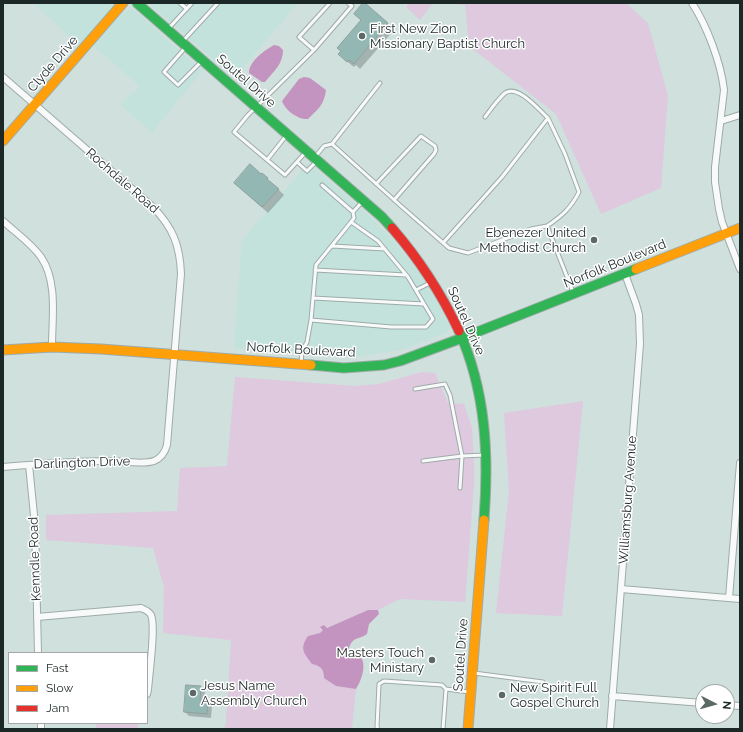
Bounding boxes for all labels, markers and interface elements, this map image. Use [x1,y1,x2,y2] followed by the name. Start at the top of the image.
[370,21,525,52] place label: First New Zion Missionary Baptist Church
[357,31,367,41] marker: First New Zion Missionary Baptist Church
[24,33,82,95] street label: Clyde Drive
[213,51,279,111] street label: Soutel Drive
[82,145,162,217] street label: Rochdale Road
[479,225,586,256] place label: Ebenezer United Methodist Church
[589,235,599,245] marker: Ebenezer United Methodist Church
[561,236,669,292] street label: Norfolk Boulevard
[444,284,488,358] street label: Soutel Drive
[246,339,356,361] street label: Norfolk Boulevard
[616,435,640,565] street label: Williamsburg Avenue
[33,454,131,472] street label: Darlington Drive
[26,517,44,601] street label: Kenndle Road
[451,618,471,692] street label: Soutel Drive
[337,645,424,676] place label: Masters Touch Ministary
[8,652,148,724] legend
[427,655,437,665] marker: Masters Touch Ministary
[46,661,69,675] text: Fast
[201,678,307,709] place label: Jesus Name Assembly Church
[510,680,599,711] place label: New Spirit Full Gospel Church
[46,681,73,695] text: Slow
[695,684,735,724] north arrow
[188,688,198,698] marker: Jesus Name Assembly Church
[497,690,507,700] marker: New Spirit Full Gospel Church
[720,700,733,710] text: N
[46,701,69,715] text: Jam

